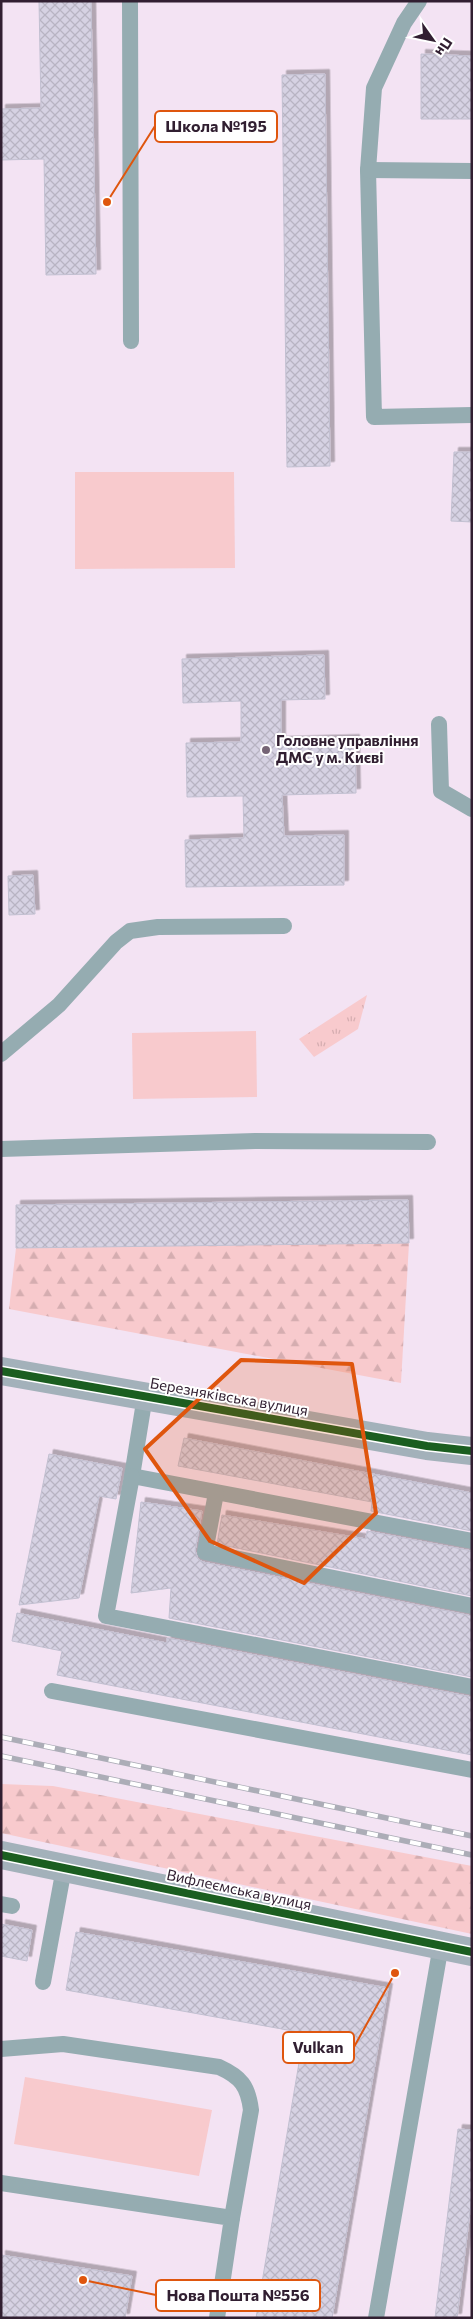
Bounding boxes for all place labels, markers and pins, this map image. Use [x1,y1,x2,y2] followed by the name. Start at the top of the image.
[155,111,277,142] callout: Школа №195
[276,731,419,766] place label: Головне управління ДМС у м. Києві
[260,744,272,756] marker: Головне управління ДМС у м. Києві
[283,2032,354,2063] callout: Vulkan
[156,2280,320,2311] callout: Нова Пошта №556

